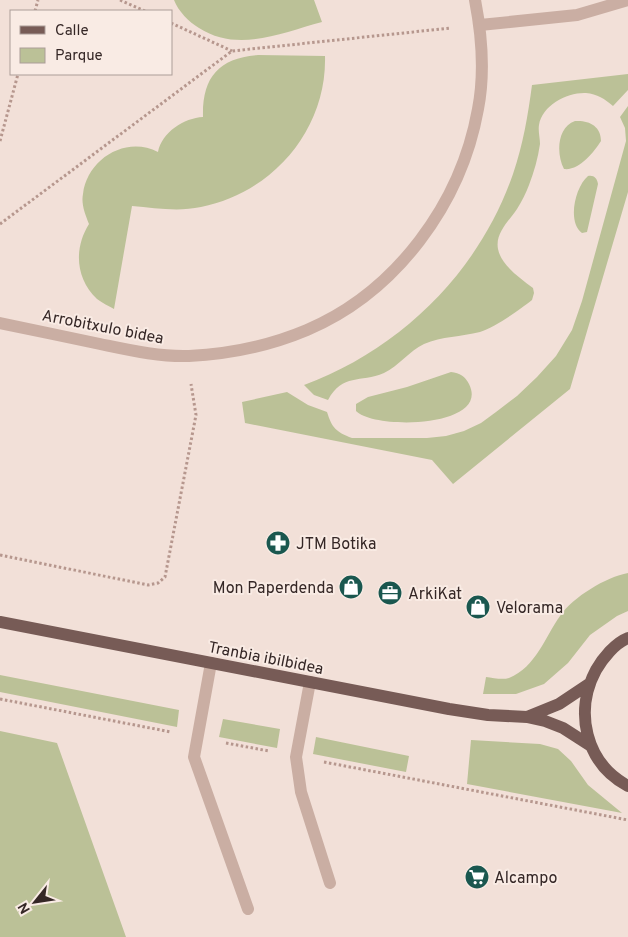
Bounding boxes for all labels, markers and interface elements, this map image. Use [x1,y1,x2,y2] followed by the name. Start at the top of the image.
[10,10,172,75] legend
[55,22,89,41] text: Calle
[55,47,103,66] text: Parque
[40,306,165,350] street label: Arrobitxulo bidea
[265,530,291,556] pharmacy icon: JTM Botika
[296,535,376,555] place label: JTM Botika
[338,574,364,600] shop icon: Mon Paperdenda
[213,579,334,599] place label: Mon Paperdenda
[377,580,403,606] office icon: ArkiKat
[408,585,462,605] place label: ArkiKat
[465,594,491,620] shop icon: Velorama
[496,599,563,619] place label: Velorama
[206,638,325,680] street label: Tranbia ibilbidea
[464,864,490,890] supermarket icon: Alcampo
[494,869,558,889] place label: Alcampo
[10,877,60,927] north arrow
[15,899,35,916] text: N

